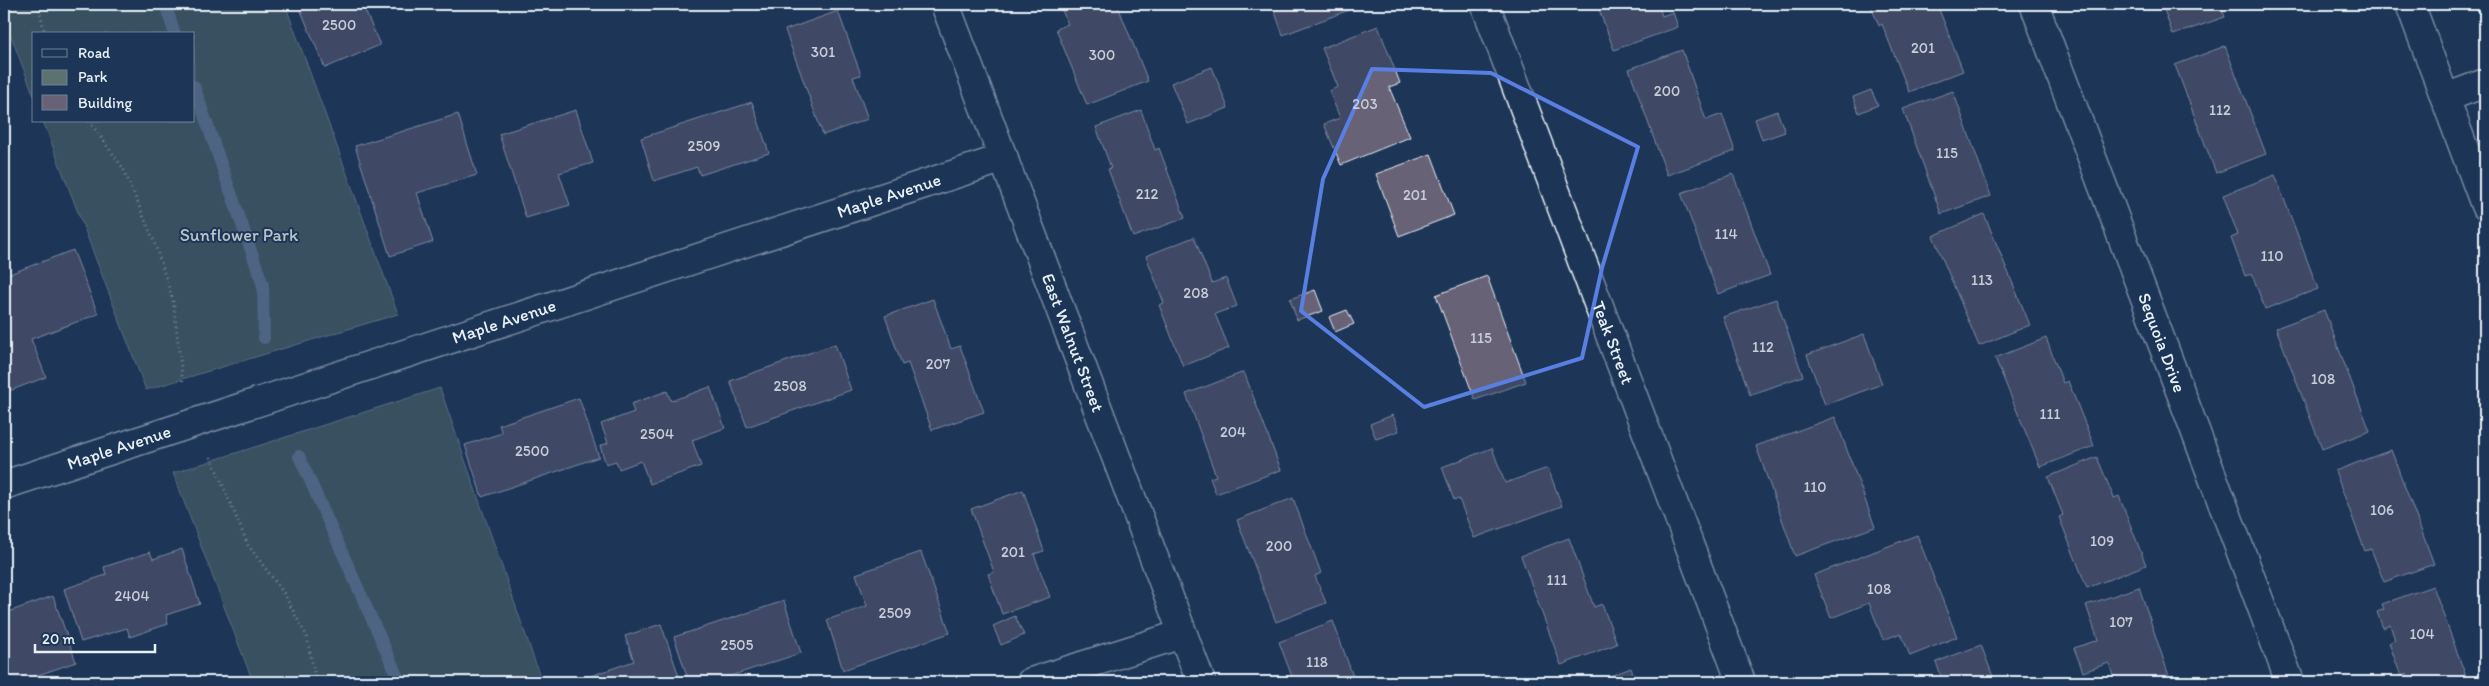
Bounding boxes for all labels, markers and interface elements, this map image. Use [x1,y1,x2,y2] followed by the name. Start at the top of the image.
[322,16,356,34] house number: 2500
[32,32,195,122] legend
[1911,39,1935,57] house number: 201
[811,43,835,61] house number: 301
[78,44,111,62] text: Road
[1089,46,1115,64] house number: 300
[78,68,108,86] text: Park
[1654,82,1680,100] house number: 200
[78,94,132,112] text: Building
[1352,95,1378,113] house number: 203
[2209,101,2231,119] house number: 112
[688,137,721,155] house number: 2509
[1936,144,1958,162] house number: 115
[834,168,944,223] street label: Maple Avenue
[1136,185,1158,203] house number: 212
[1403,186,1427,204] house number: 201
[180,224,299,246] park label: Sunflower Park
[1715,225,1737,243] house number: 114
[2260,247,2284,265] house number: 110
[1037,270,1109,415] street label: East Walnut Street
[1971,271,1993,289] house number: 113
[1183,284,1209,302] house number: 208
[2133,290,2191,396] street label: Sequoia Drive
[449,294,559,349] street label: Maple Avenue
[1587,298,1639,388] street label: Teak Street
[1470,329,1492,347] house number: 115
[1752,338,1774,356] house number: 112
[926,355,951,373] house number: 207
[2311,370,2335,388] house number: 108
[773,377,807,395] house number: 2508
[2040,405,2060,423] house number: 111
[64,420,174,475] street label: Maple Avenue
[1220,423,1246,441] house number: 204
[640,425,674,443] house number: 2504
[515,442,549,460] house number: 2500
[1803,478,1827,496] house number: 110
[2370,501,2394,519] house number: 106
[2090,532,2114,550] house number: 109
[1266,537,1292,555] house number: 200
[1001,543,1025,561] house number: 201
[1547,571,1567,589] house number: 111
[1867,580,1891,598] house number: 108
[114,587,150,605] house number: 2404
[879,604,912,622] house number: 2509
[2109,613,2133,631] house number: 107
[35,621,155,653] scale bar
[2409,625,2435,643] house number: 104
[42,630,76,648] text: 20 m
[721,636,754,654] house number: 2505
[1306,653,1328,671] house number: 118

